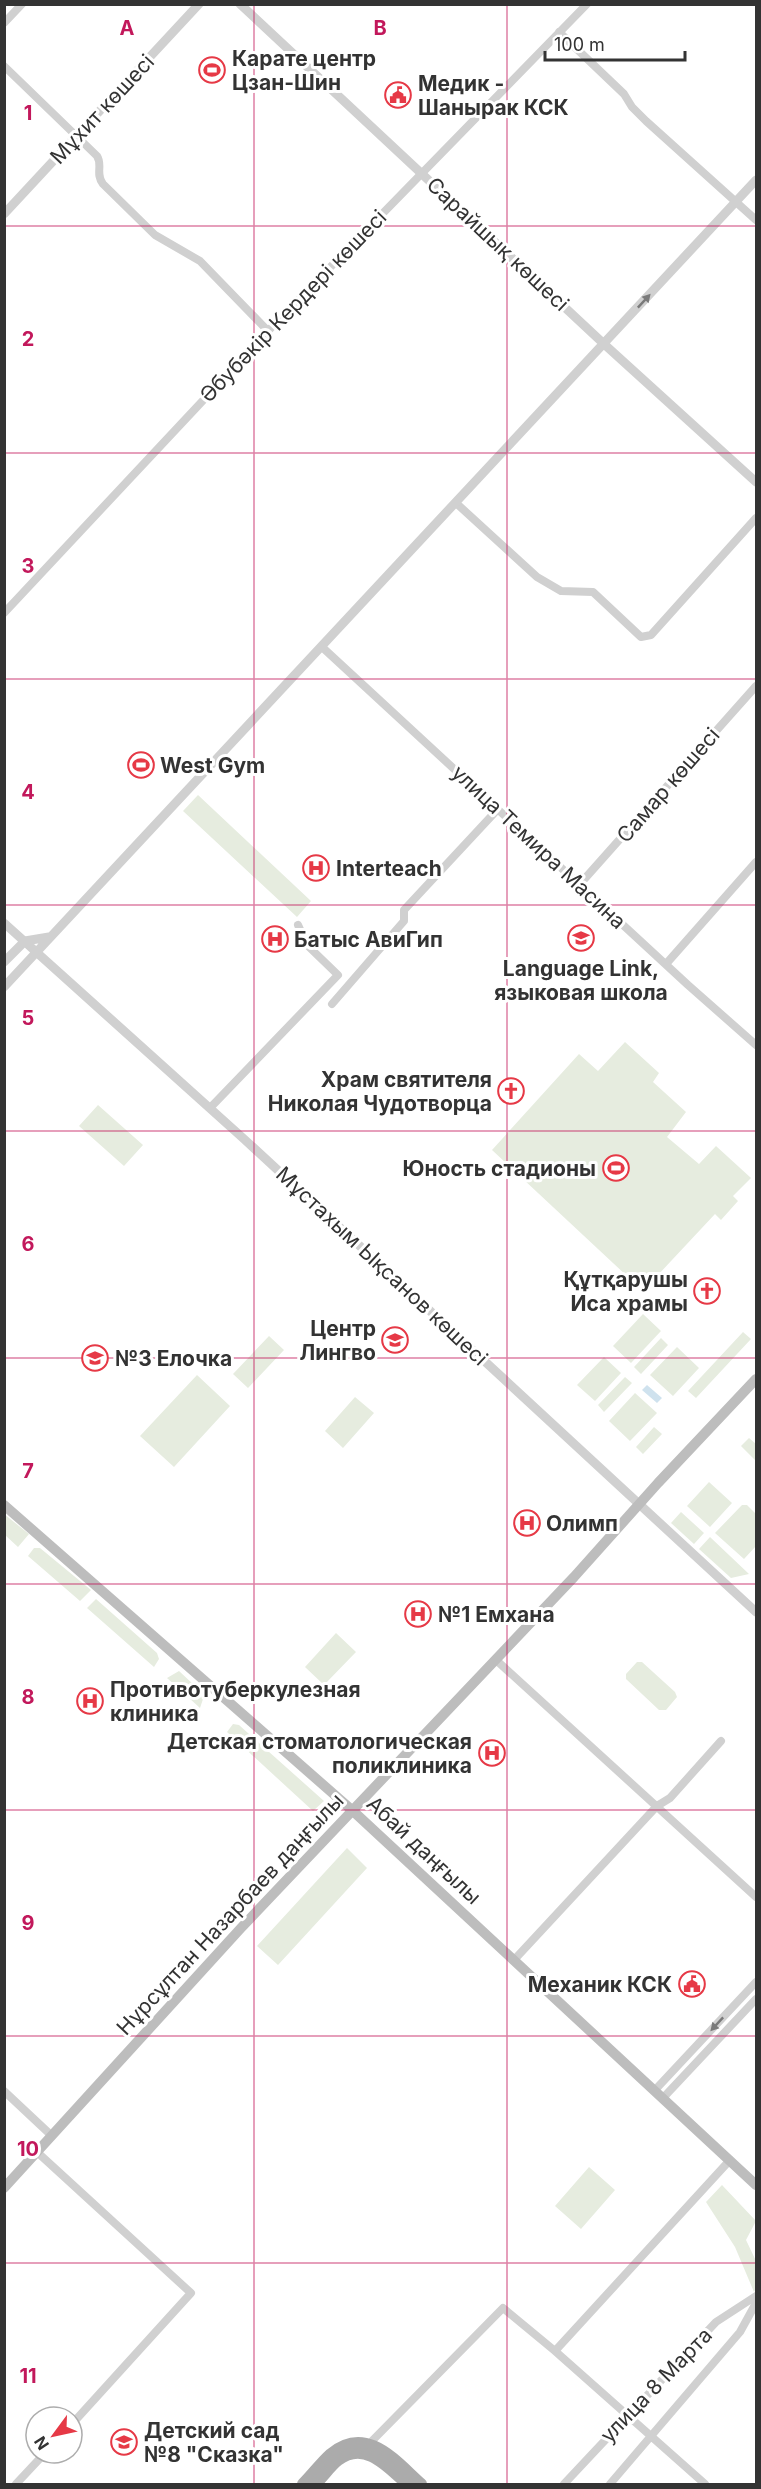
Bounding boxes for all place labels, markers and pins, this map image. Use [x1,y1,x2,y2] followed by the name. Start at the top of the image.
[232,46,376,95] place label: Карате центр Цзан-Шин
[197,55,227,85] sports icon: Карате центр Цзан-Шин
[418,71,569,120] place label: Медик - Шанырак КСК
[383,80,413,110] public building icon: Медик - Шанырак КСК
[126,750,156,780] sports icon: West Gym
[160,753,265,778] place label: West Gym
[301,853,331,883] hospital icon: Interteach
[336,856,442,881] place label: Interteach
[566,923,596,953] school or university icon: Language Link, языковая школа
[260,924,290,954] hospital icon: Батыс АвиГип
[294,927,443,952] place label: Батыс АвиГип
[494,956,668,1005] place label: Language Link, языковая школа
[268,1067,492,1116] place label: Храм святителя Николая Чудотворца
[496,1076,526,1106] church icon: Храм святителя Николая Чудотворца
[601,1153,631,1183] sports icon: Юность стадионы
[403,1156,596,1181] place label: Юность стадионы
[563,1267,688,1316] place label: Құтқарушы Иса храмы
[692,1276,722,1306] church icon: Құтқарушы Иса храмы
[299,1316,376,1365] place label: Центр Лингво
[380,1325,410,1355] school or university icon: Центр Лингво
[80,1343,110,1373] school or university icon: №3 Елочка
[115,1346,232,1371] place label: №3 Елочка
[512,1508,542,1538] hospital icon: Олимп
[546,1511,618,1536] place label: Олимп
[403,1599,433,1629] hospital icon: №1 Емхана
[438,1602,555,1627] place label: №1 Емхана
[110,1677,361,1726] place label: Противотуберкулезная клиника
[75,1686,105,1716] hospital icon: Противотуберкулезная клиника
[167,1729,472,1778] place label: Детская стоматологическая поликлиника
[477,1738,507,1768] hospital icon: Детская стоматологическая поликлиника
[677,1969,707,1999] public building icon: Механик КСК
[528,1972,672,1997] place label: Механик КСК
[144,2418,284,2467] place label: Детский сад №8 "Сказка"
[109,2427,139,2457] school or university icon: Детский сад №8 "Сказка"

